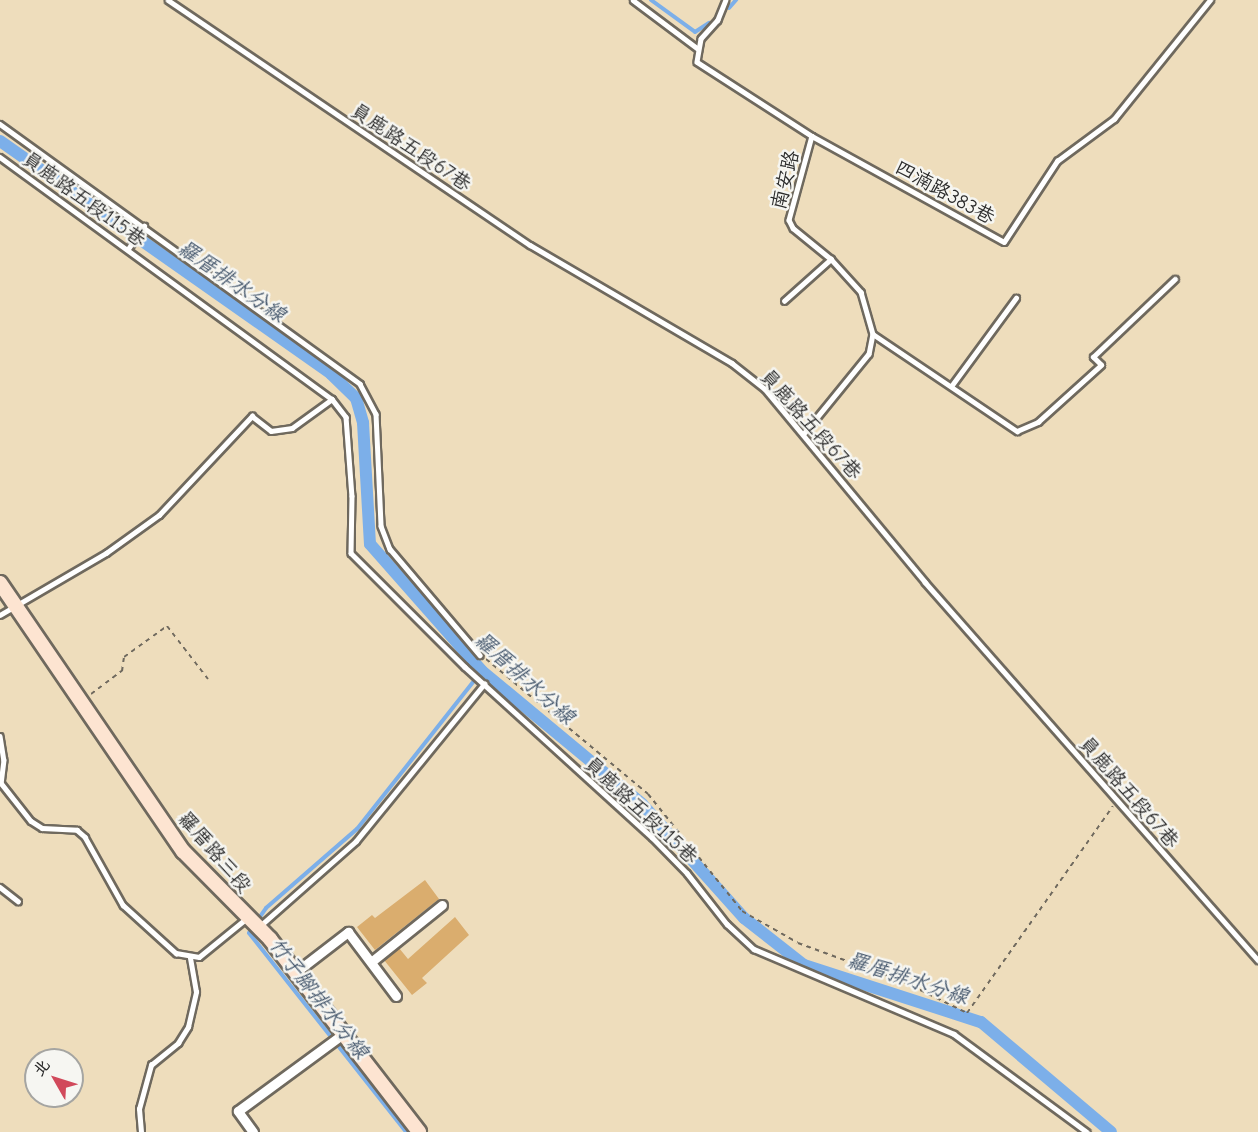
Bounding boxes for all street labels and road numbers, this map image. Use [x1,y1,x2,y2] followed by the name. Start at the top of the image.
[346,98,476,196] street label: 員鹿路五段67巷
[18,146,150,252] street label: 員鹿路五段115巷
[766,148,804,212] street label: 南安路
[891,155,999,229] street label: 四湳路383巷
[755,364,867,484] street label: 員鹿路五段67巷
[1074,731,1184,853] street label: 員鹿路五段67巷
[579,751,703,869] street label: 員鹿路五段115巷
[173,806,257,898] street label: 羅厝路三段

